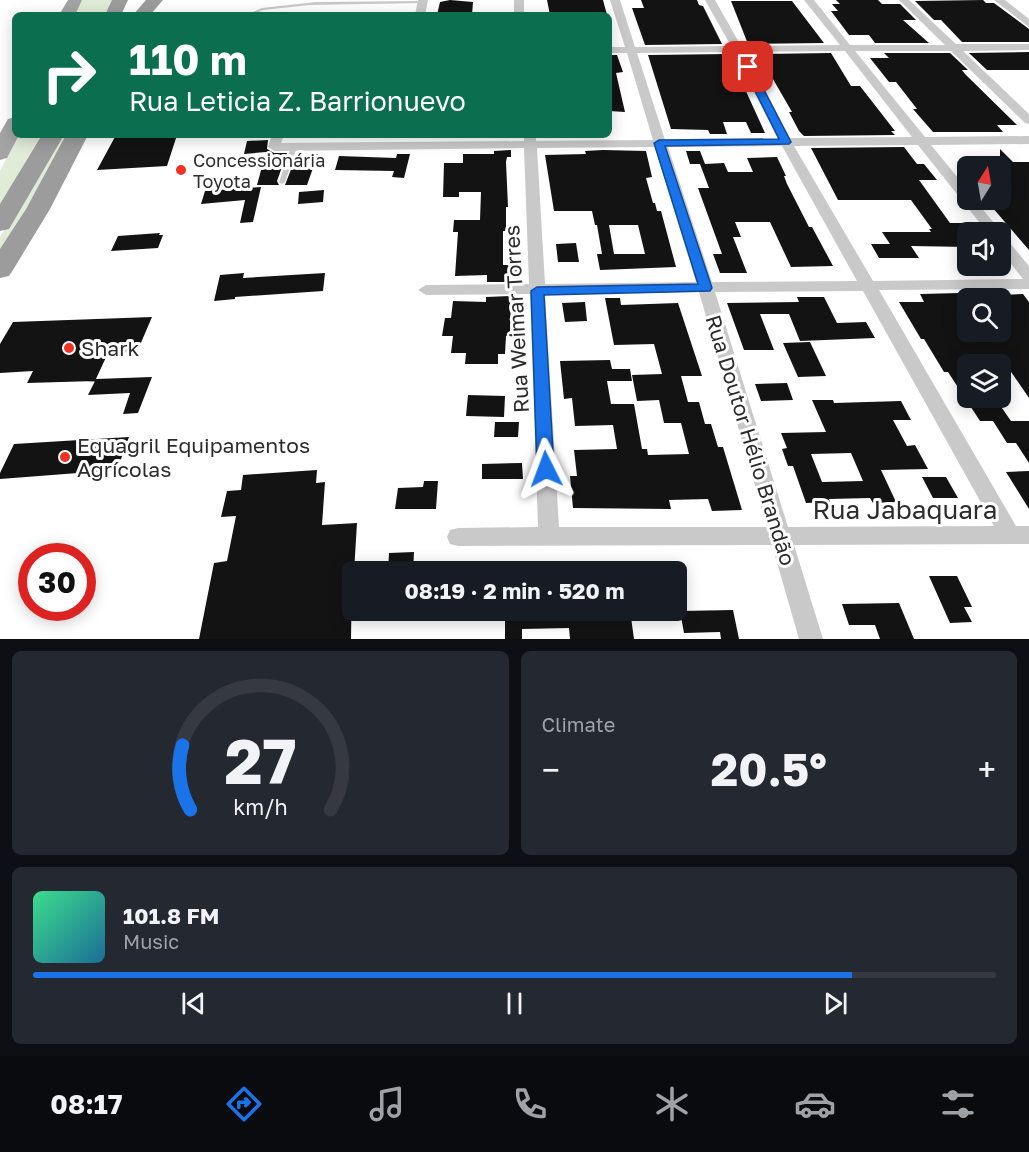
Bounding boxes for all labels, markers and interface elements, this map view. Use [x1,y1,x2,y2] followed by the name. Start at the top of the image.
[129,34,247,84] text: 110 m
[30,36,108,114] icon: right
[722,41,773,92] pin
[731,50,764,83] icon: arrive
[129,85,466,117] text: Rua Leticia Z. Barrionuevo
[193,149,325,192] place label: Concessionária Toyota
[957,156,1011,210] north arrow
[957,156,1011,408] map controls
[174,163,188,177] marker: Concessionária Toyota
[957,222,1011,276] button: sound
[498,224,534,414] street label: Rua Weimar Torres
[957,288,1011,342] button: search
[700,312,802,568] street label: Rua Doutor Hélio Brandão
[81,335,139,361] place label: Shark
[62,341,76,355] marker: Shark
[957,354,1011,408] button: layers
[77,432,310,482] place label: Equagril Equipamentos Agrícolas
[514,437,578,501] position arrow
[58,450,72,464] marker: Equagril Equipamentos Agrícolas
[813,494,997,525] street label: Rua Jabaquara
[18,543,96,621] speed limit sign: 30
[404,577,625,604] text: 08:19 · 2 min · 520 m
[542,712,615,736] text: Climate
[224,723,296,798] text: 27
[711,742,827,796] text: 20.5°
[542,750,560,789] text: −
[978,750,996,789] text: +
[233,794,288,820] text: km/h
[123,902,219,929] text: 101.8 FM
[123,929,179,953] text: Music
[177,987,210,1020] icon: previous
[498,987,531,1020] icon: pause
[819,987,852,1020] icon: next
[223,1083,265,1125] icon: directions
[366,1083,408,1125] icon: music
[509,1083,551,1125] icon: phone
[651,1083,693,1125] icon: climate
[794,1083,836,1125] icon: car
[937,1083,979,1125] icon: filters
[50,1088,122,1120] text: 08:17

